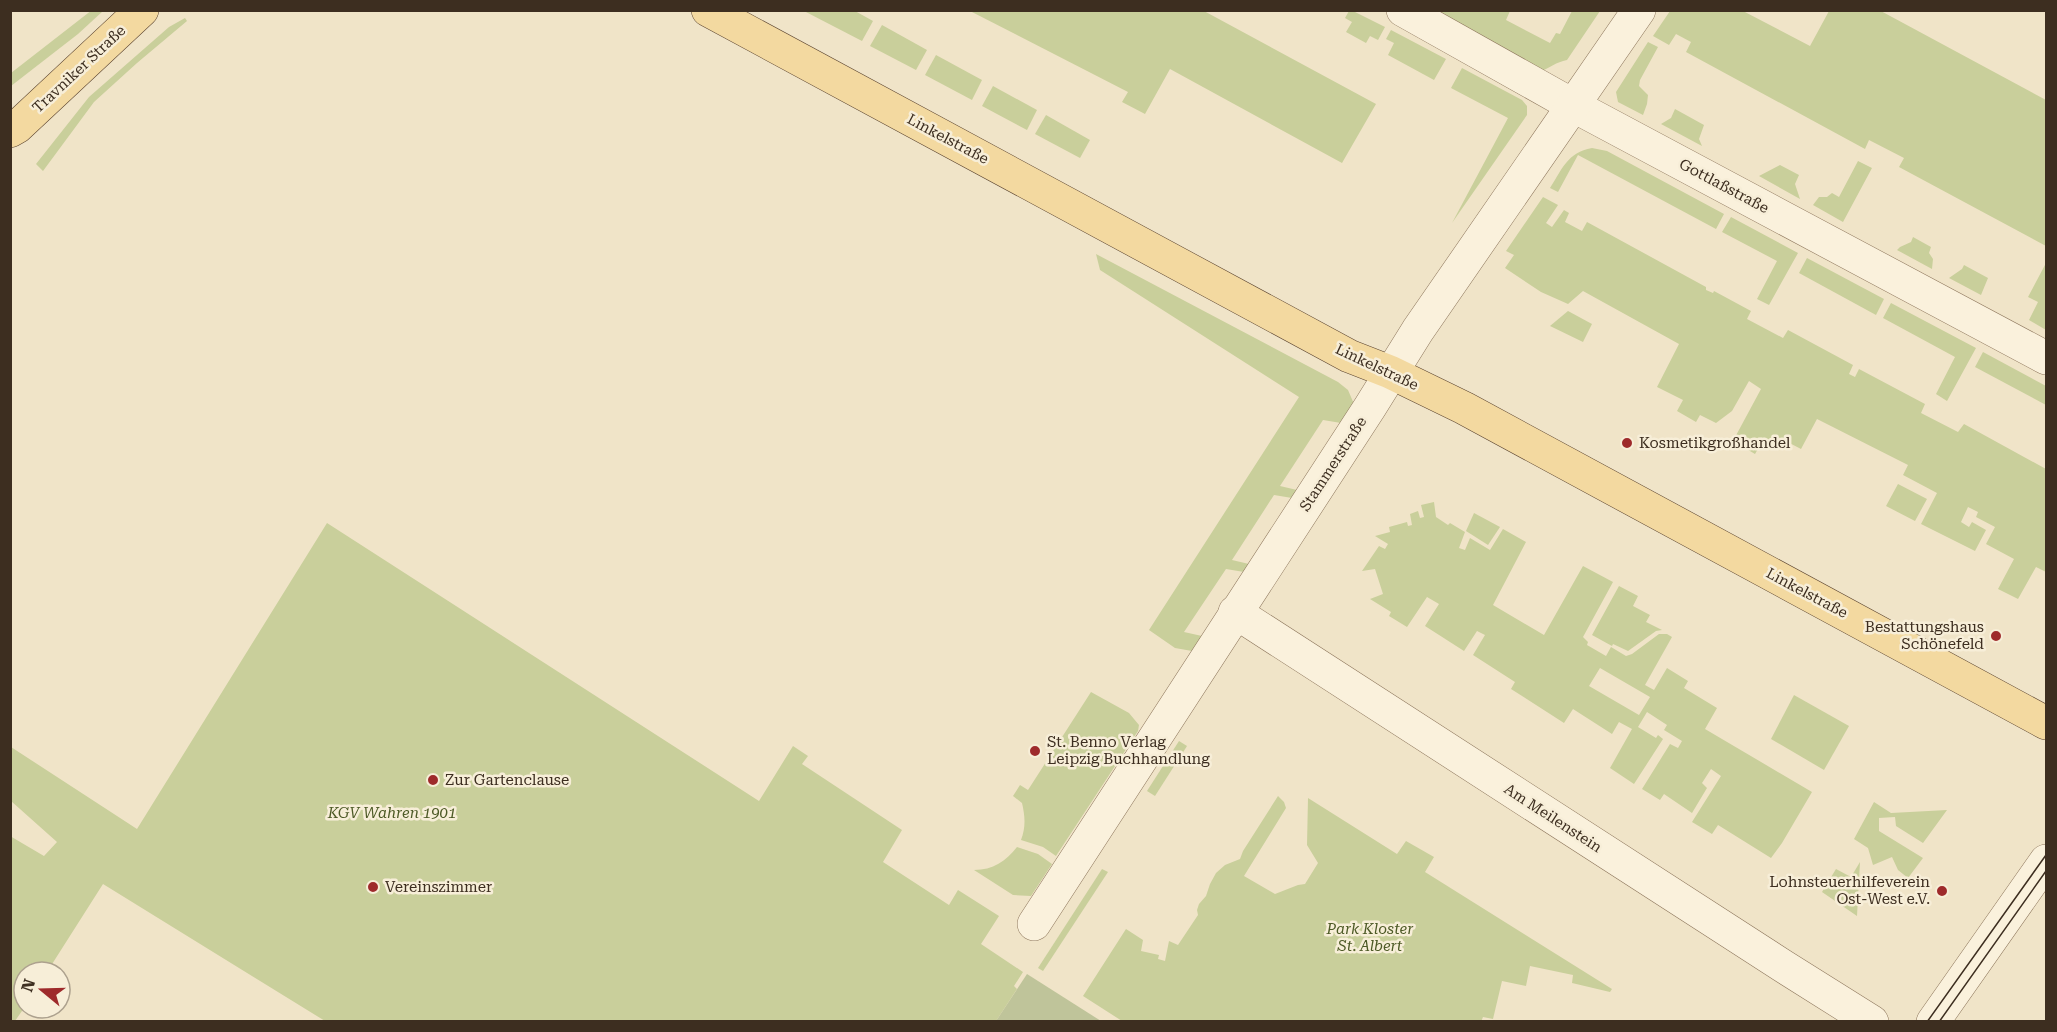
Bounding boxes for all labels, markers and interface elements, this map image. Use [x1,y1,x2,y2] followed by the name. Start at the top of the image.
[29,21,129,117] street label: Travniker Straße
[904,110,992,168] street label: Linkelstraße
[1676,155,1772,217] street label: Gottlaßstraße
[1333,340,1421,394] street label: Linkelstraße
[1296,413,1370,515] street label: Stammerstraße
[1639,434,1791,452] place label: Kosmetikgroßhandel
[1620,436,1634,450] marker: Kosmetikgroßhandel
[1763,564,1851,622] street label: Linkelstraße
[1865,618,1984,653] place label: Bestattungshaus Schönefeld
[1989,629,2003,643] marker: Bestattungshaus Schönefeld
[1047,733,1210,768] place label: St. Benno Verlag Leipzig Buchhandlung
[1028,744,1042,758] marker: St. Benno Verlag Leipzig Buchhandlung
[445,771,569,789] place label: Zur Gartenclause
[426,773,440,787] marker: Zur Gartenclause
[1501,780,1606,856] street label: Am Meilenstein
[327,804,456,822] park label: KGV Wahren 1901
[1769,873,1930,908] place label: Lohnsteuerhilfeverein Ost-West e.V.
[385,878,492,896] place label: Vereinszimmer
[366,880,380,894] marker: Vereinszimmer
[1935,884,1949,898] marker: Lohnsteuerhilfeverein Ost-West e.V.
[1326,920,1414,955] park label: Park Kloster St. Albert
[12,960,72,1020] north arrow
[17,976,39,994] text: N

